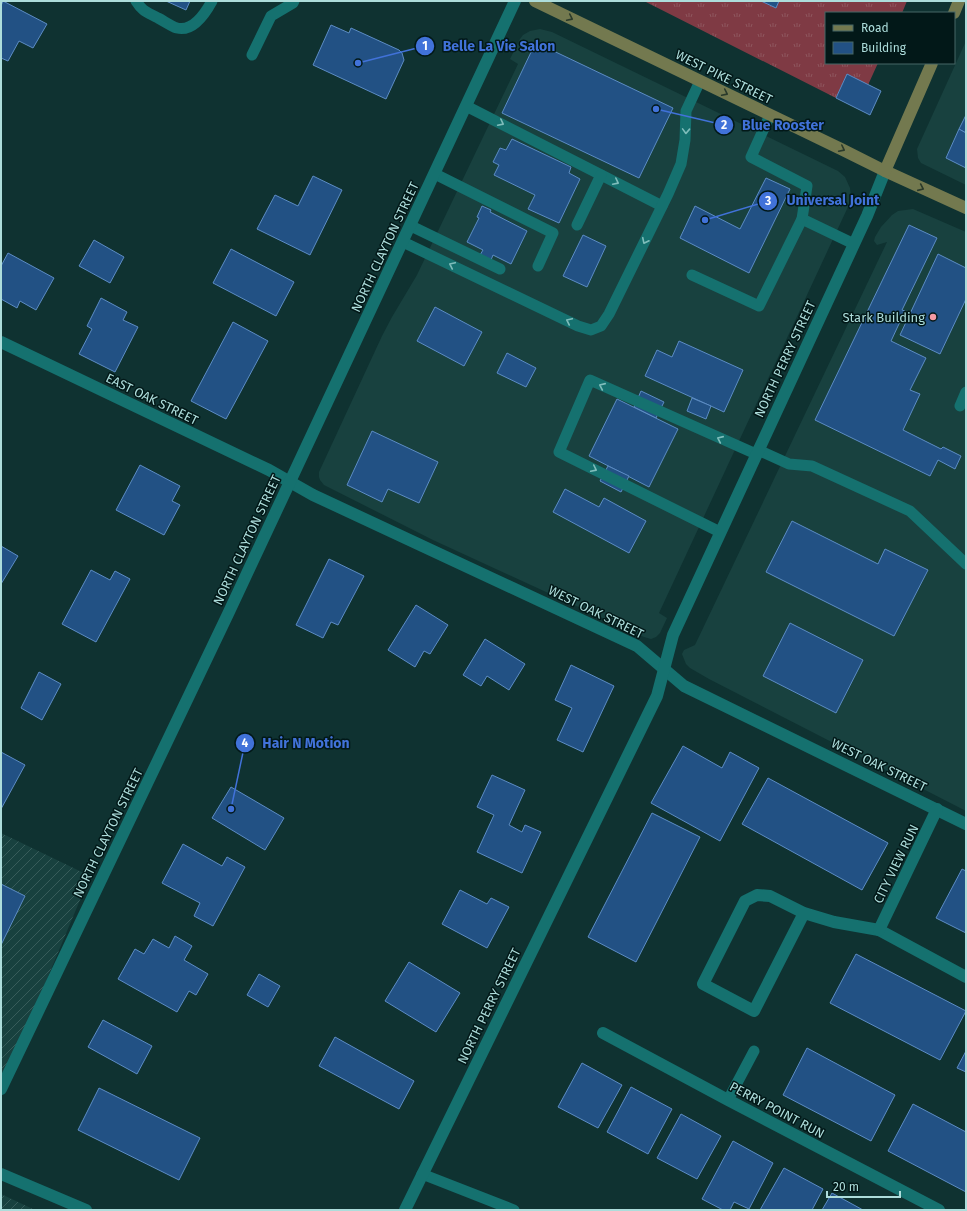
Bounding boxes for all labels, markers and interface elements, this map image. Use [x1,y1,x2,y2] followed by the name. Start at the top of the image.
[825,12,955,64] legend
[566,13,573,21] one-way arrow
[861,21,889,35] text: Road
[415,33,564,59] callout: Belle La Vie Salon
[443,38,555,55] text: Belle La Vie Salon
[422,39,428,53] text: 1
[861,41,907,55] text: Building
[673,47,775,107] street label: WEST PIKE STREET
[720,88,728,96] one-way arrow
[714,112,832,138] callout: Blue Rooster
[742,117,824,134] text: Blue Rooster
[497,118,504,126] one-way arrow
[721,118,727,132] text: 2
[681,128,690,134] one-way arrow
[838,144,845,152] one-way arrow
[612,178,620,185] one-way arrow
[348,179,422,314] street label: NORTH CLAYTON STREET
[916,183,924,191] one-way arrow
[758,188,888,214] callout: Universal Joint
[786,192,880,209] text: Universal Joint
[764,194,771,208] text: 3
[642,237,650,244] one-way arrow
[449,262,456,270] one-way arrow
[751,298,819,420] street label: NORTH PERRY STREET
[842,310,925,325] place label: Stark Building
[928,312,938,322] marker: Stark Building
[566,318,574,326] one-way arrow
[103,370,201,428] street label: EAST OAK STREET
[598,382,605,390] one-way arrow
[717,435,724,443] one-way arrow
[589,464,597,472] one-way arrow
[210,472,284,607] street label: NORTH CLAYTON STREET
[546,582,646,642] street label: WEST OAK STREET
[235,730,358,756] callout: Hair N Motion
[262,735,350,752] text: Hair N Motion
[829,735,929,795] street label: WEST OAK STREET
[242,736,249,750] text: 4
[70,766,146,900] street label: NORTH CLAYTON STREET
[870,822,922,906] street label: CITY VIEW RUN
[454,945,524,1066] street label: NORTH PERRY STREET
[727,1079,827,1141] street label: PERRY POINT RUN
[827,1173,900,1199] scale bar
[833,1180,859,1194] text: 20 m

